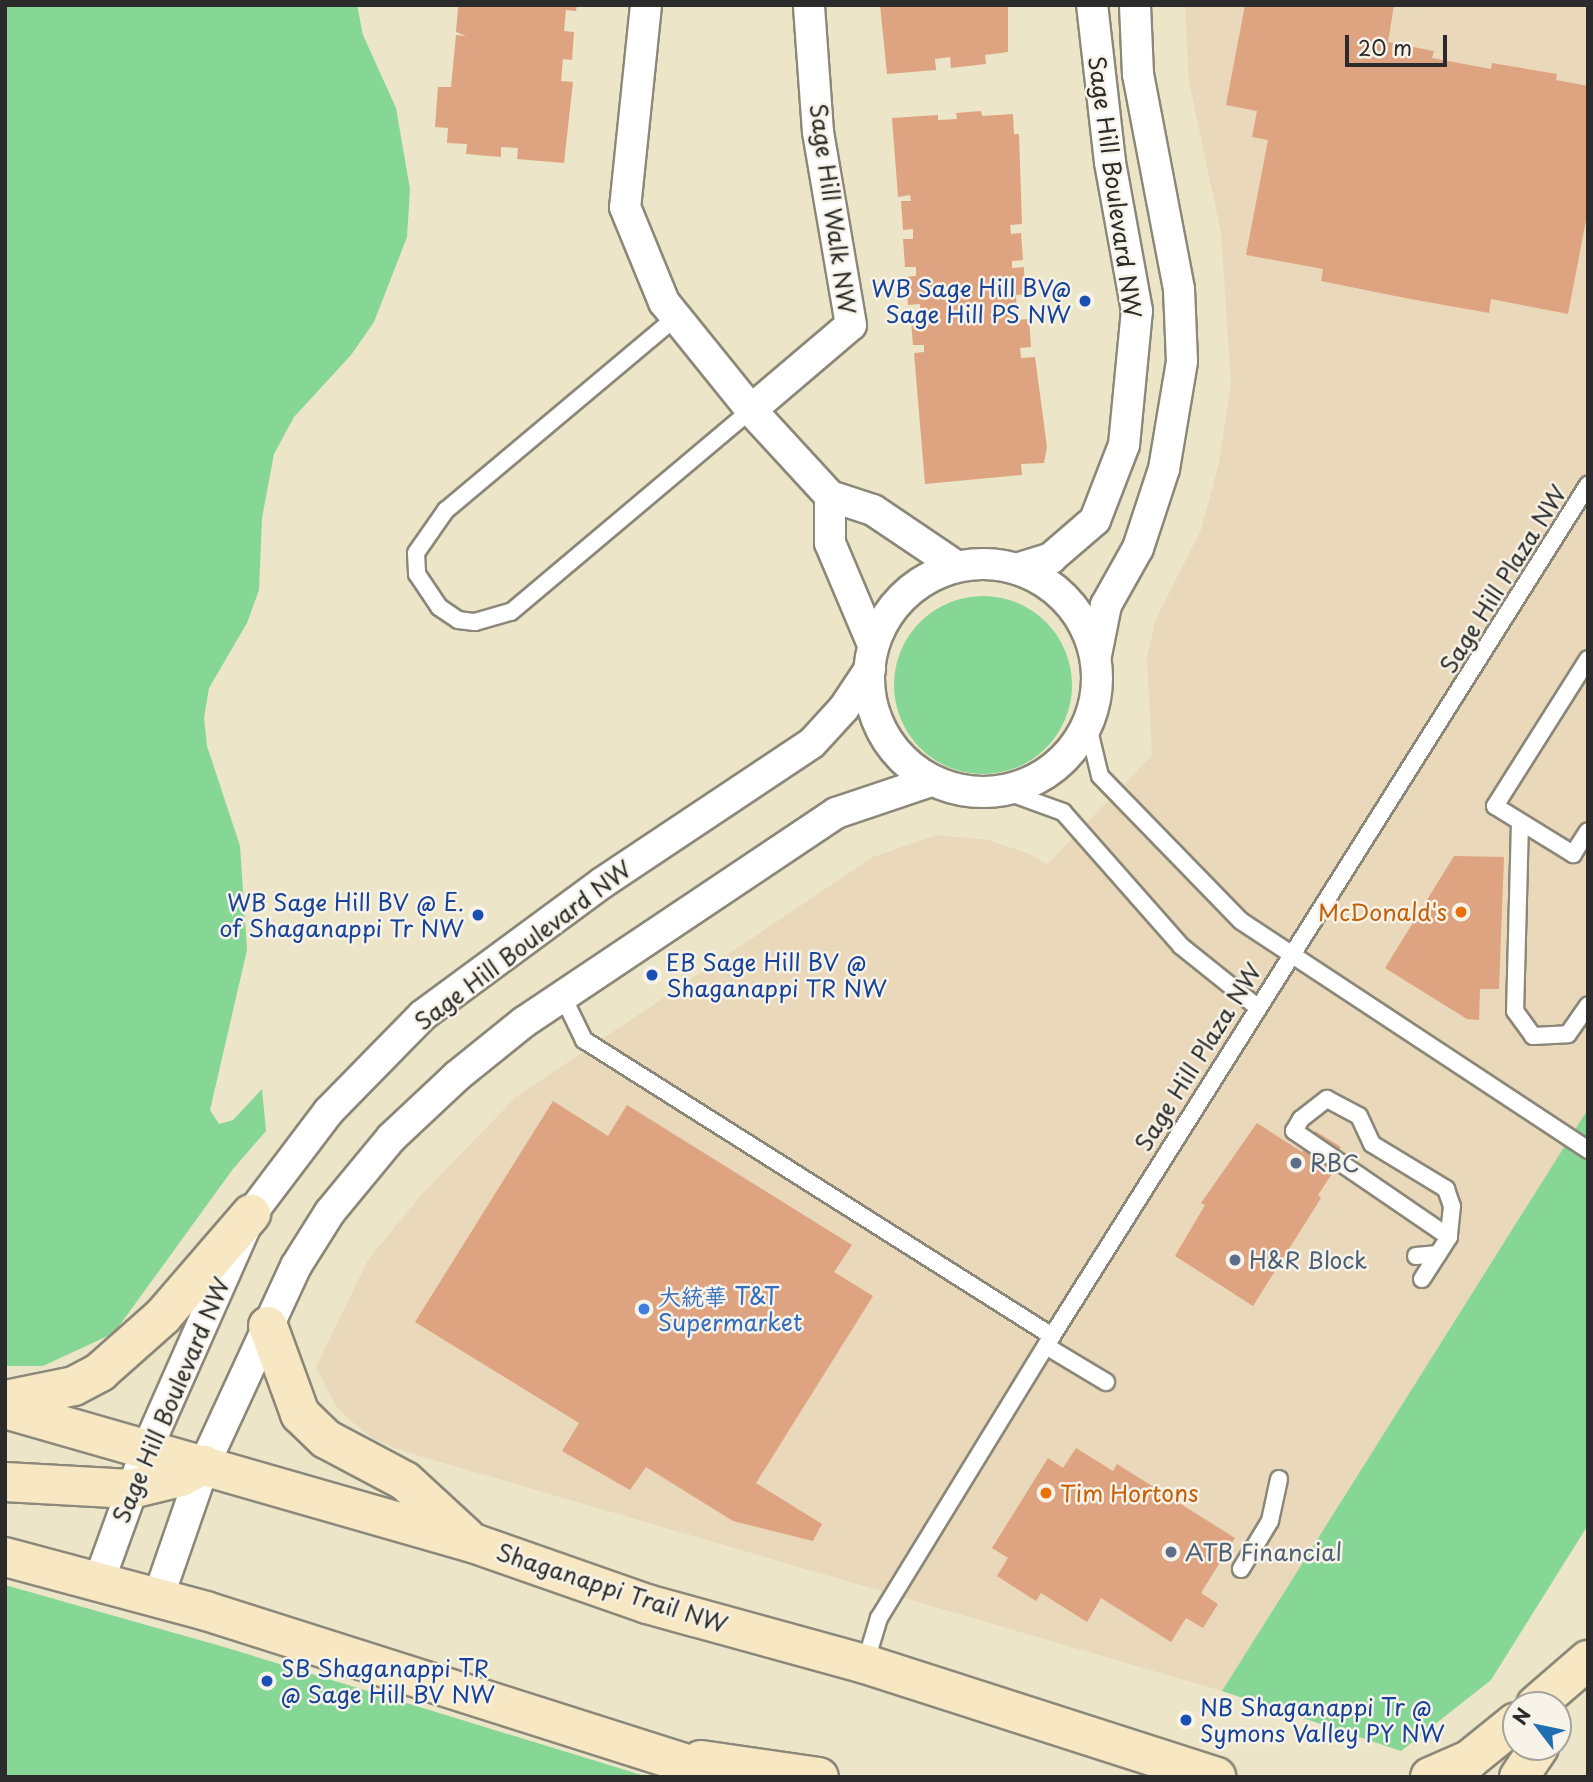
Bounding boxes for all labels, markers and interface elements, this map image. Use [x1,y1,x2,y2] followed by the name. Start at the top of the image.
[1348,21,1450,65] scale bar
[1358,31,1412,63] text: 20 m
[1083,54,1147,320] street label: Sage Hill Boulevard NW
[804,101,862,317] street label: Sage Hill Walk NW
[870,274,1071,328] place label: WB Sage Hill BV@ Sage Hill PS NW
[1077,293,1093,309] marker: WB Sage Hill BV@ Sage Hill PS NW
[1434,481,1572,677] street label: Sage Hill Plaza NW
[409,854,637,1036] street label: Sage Hill Boulevard NW
[221,888,464,942] place label: WB Sage Hill BV @ E. of Shaganappi Tr NW
[1318,898,1447,926] place label: McDonald's
[1453,904,1469,920] marker: McDonald's
[470,907,486,923] marker: WB Sage Hill BV @ E. of Shaganappi Tr NW
[666,948,887,1002] place label: EB Sage Hill BV @ Shaganappi TR NW
[1129,959,1267,1155] street label: Sage Hill Plaza NW
[644,967,660,983] marker: EB Sage Hill BV @ Shaganappi TR NW
[1310,1149,1359,1177] place label: RBC
[1288,1155,1304,1171] marker: RBC
[1249,1246,1369,1274] place label: H&R Block
[1227,1252,1243,1268] marker: H&R Block
[107,1273,235,1527] street label: Sage Hill Boulevard NW
[658,1282,802,1336] place label: 大統華 T&T Supermarket
[636,1301,652,1317] marker: 大統華 T&T Supermarket
[1060,1479,1198,1507] place label: Tim Hortons
[1038,1485,1054,1501] marker: Tim Hortons
[493,1538,731,1638] street label: Shaganappi Trail NW
[1185,1538,1341,1566] place label: ATB Financial
[1163,1544,1179,1560] marker: ATB Financial
[281,1654,494,1708] place label: SB Shaganappi TR @ Sage Hill BV NW
[259,1673,275,1689] marker: SB Shaganappi TR @ Sage Hill BV NW
[1502,1691,1572,1761] north arrow
[1200,1693,1443,1747] place label: NB Shaganappi Tr @ Symons Valley PY NW
[1505,1702,1537,1730] text: N
[1178,1712,1194,1728] marker: NB Shaganappi Tr @ Symons Valley PY NW

